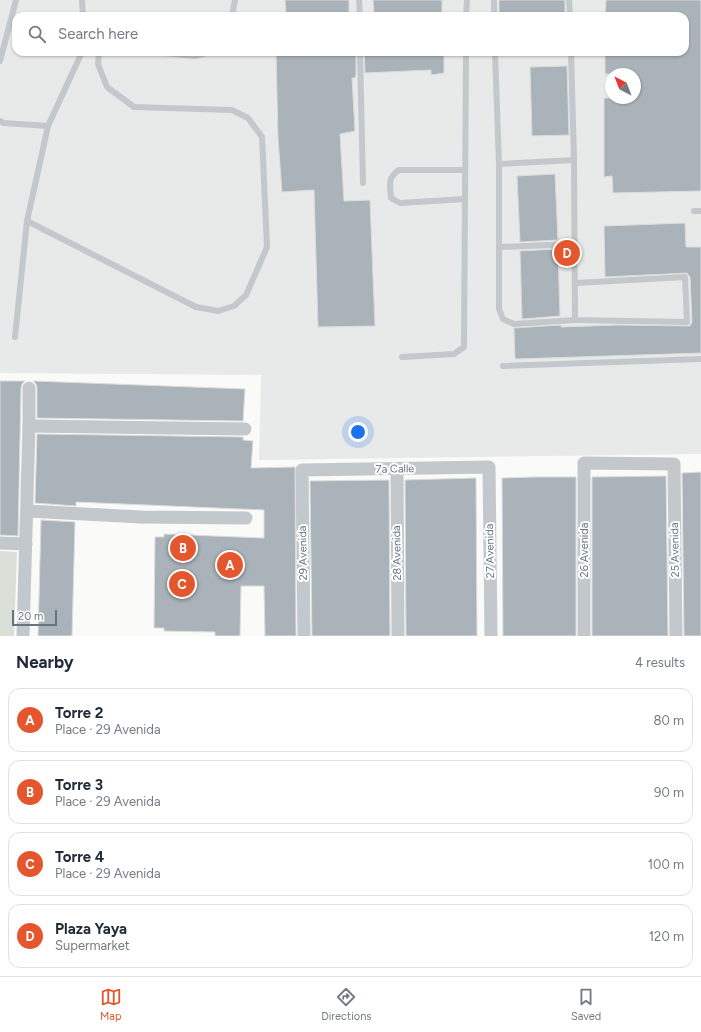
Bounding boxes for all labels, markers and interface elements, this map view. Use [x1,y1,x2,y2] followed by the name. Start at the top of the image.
[12,12,689,56] search box
[26,23,48,45] icon: search
[58,25,138,43] text: Search here
[605,68,641,104] north arrow
[554,238,580,268] pin: D
[348,422,368,442] your location
[376,462,414,476] street label: 7a Calle
[668,522,682,578] street label: 25 Avenida
[578,523,591,577] street label: 26 Avenida
[483,524,497,578] street label: 27 Avenida
[390,525,404,581] street label: 28 Avenida
[296,526,310,580] street label: 29 Avenida
[170,533,196,563] pin: B
[217,550,243,580] pin: A
[169,569,195,599] pin: C
[12,608,57,627] scale bar
[18,610,43,623] text: 20 m
[16,652,74,672] text: Nearby
[635,655,685,670] text: 4 results
[55,704,103,722] text: Torre 2
[25,713,35,728] text: A
[653,713,684,728] text: 80 m
[55,722,161,737] text: Place · 29 Avenida
[55,776,103,794] text: Torre 3
[26,785,34,800] text: B
[654,785,684,800] text: 90 m
[55,794,161,809] text: Place · 29 Avenida
[55,848,104,866] text: Torre 4
[25,857,35,872] text: C
[648,857,684,872] text: 100 m
[55,866,161,881] text: Place · 29 Avenida
[55,920,127,938] text: Plaza Yaya
[25,929,35,944] text: D
[649,929,684,944] text: 120 m
[55,938,130,953] text: Supermarket
[100,986,122,1023] tab: Map
[321,986,371,1023] tab: Directions
[571,986,601,1023] tab: Saved

